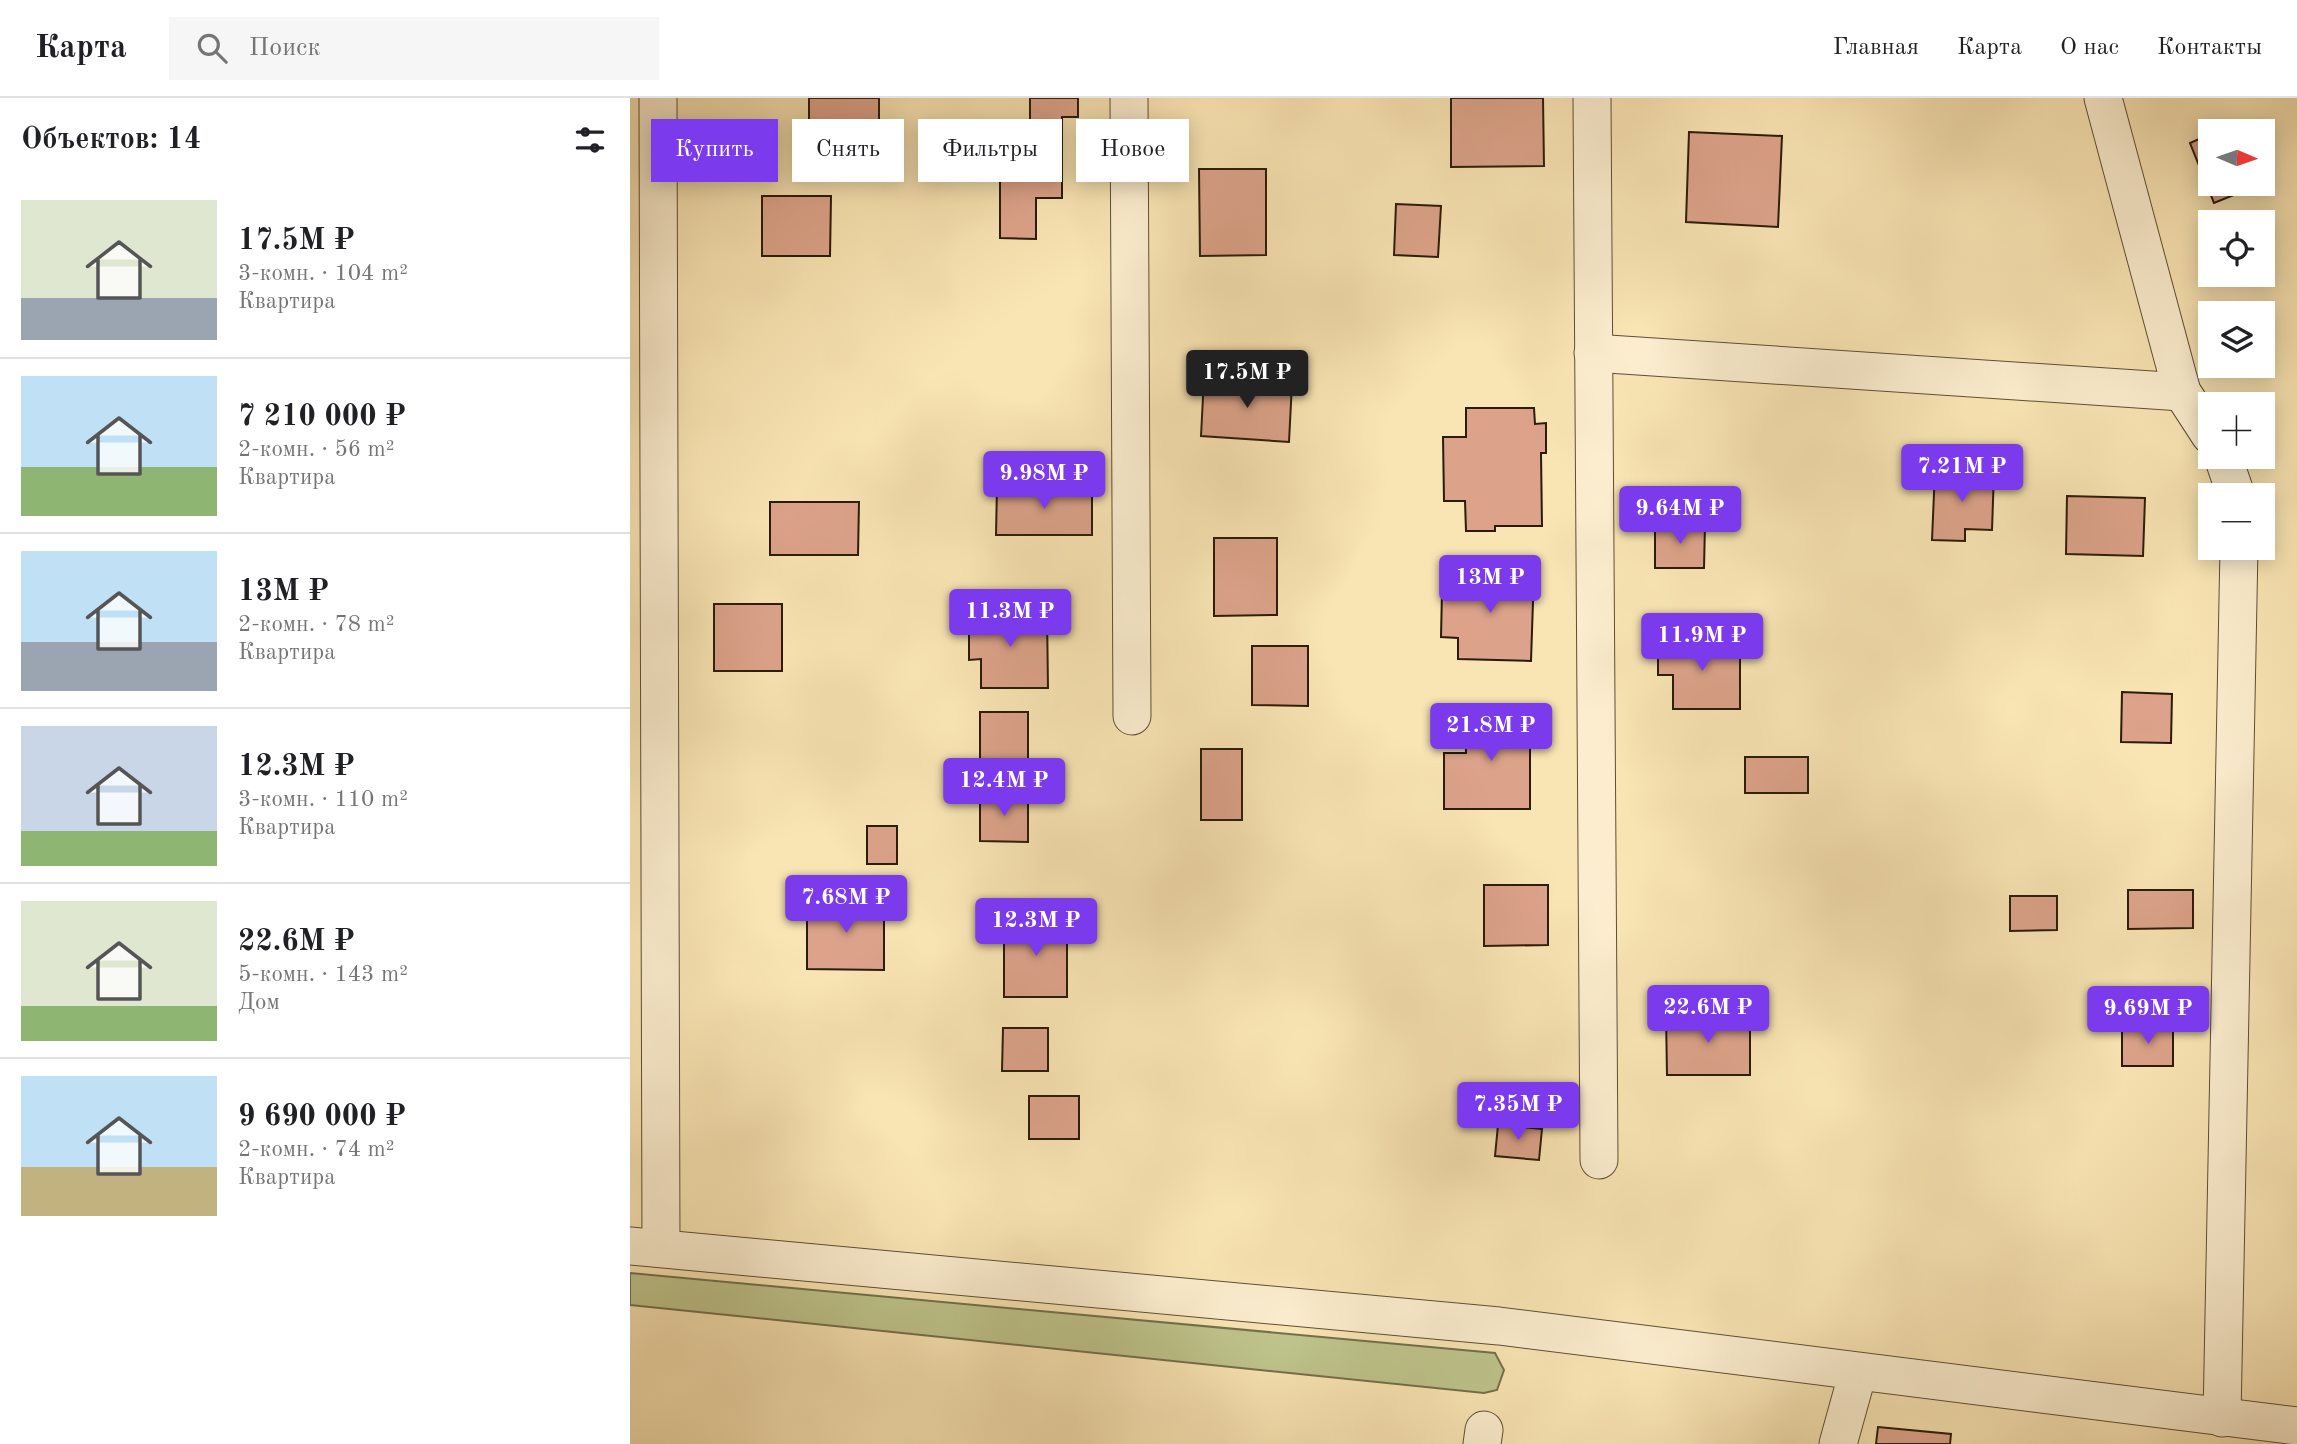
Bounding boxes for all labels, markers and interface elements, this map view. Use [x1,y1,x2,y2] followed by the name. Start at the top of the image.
[169,17,659,80] search box
[193,29,231,67] icon: search
[35,32,127,65] text: Карта
[249,35,321,61] text: Поиск
[1833,36,1919,60] text: Главная
[1957,36,2022,60] text: Карта
[2060,36,2119,60] text: О нас
[2157,36,2262,60] text: Контакты
[651,119,778,182] chip: Купить
[792,119,904,182] chip: Снять
[918,119,1062,182] chip: Фильтры
[1076,119,1189,182] chip: Новое
[2198,119,2275,196] north arrow
[2198,119,2275,560] map controls
[571,121,609,159] icon: filters
[21,125,201,155] text: Объектов: 14
[2198,210,2275,287] button: locate
[238,226,355,256] text: 17.5M ₽
[77,228,161,312] icon: home
[238,262,408,285] text: 3-комн. · 104 m²
[238,290,336,313] text: Квартира
[2198,301,2275,378] button: layers
[1182,350,1312,410] pin: 17.5M ₽
[1202,361,1292,384] text: 17.5M ₽
[2198,392,2275,469] button: +
[238,402,406,432] text: 7 210 000 ₽
[77,404,161,488] icon: home
[238,438,395,461] text: 2-комн. · 56 m²
[1897,444,2027,504] pin: 7.21M ₽
[979,452,1109,511] pin: 9.98M ₽
[1917,455,2007,478] text: 7.21M ₽
[999,462,1089,485] text: 9.98M ₽
[238,466,336,489] text: Квартира
[2198,483,2275,560] button: −
[1615,486,1745,546] pin: 9.64M ₽
[1635,497,1725,520] text: 9.64M ₽
[1441,556,1539,615] pin: 13M ₽
[1455,566,1525,589] text: 13M ₽
[238,577,329,607] text: 13M ₽
[77,579,161,663] icon: home
[945,589,1075,649] pin: 11.3M ₽
[965,600,1055,623] text: 11.3M ₽
[238,613,395,636] text: 2-комн. · 78 m²
[1637,614,1767,673] pin: 11.9M ₽
[1657,624,1747,647] text: 11.9M ₽
[238,641,336,664] text: Квартира
[1426,704,1556,763] pin: 21.8M ₽
[1446,714,1536,737] text: 21.8M ₽
[238,752,355,782] text: 12.3M ₽
[77,754,161,838] icon: home
[939,758,1069,818] pin: 12.4M ₽
[959,769,1049,792] text: 12.4M ₽
[238,788,408,811] text: 3-комн. · 110 m²
[238,816,336,839] text: Квартира
[781,876,911,935] pin: 7.68M ₽
[801,886,891,909] text: 7.68M ₽
[971,898,1101,958] pin: 12.3M ₽
[991,909,1081,932] text: 12.3M ₽
[238,927,355,957] text: 22.6M ₽
[77,929,161,1013] icon: home
[238,963,408,986] text: 5-комн. · 143 m²
[1643,986,1773,1045] pin: 22.6M ₽
[2083,986,2213,1046] pin: 9.69M ₽
[238,991,280,1014] text: Дом
[1663,996,1753,1019] text: 22.6M ₽
[2103,997,2193,1020] text: 9.69M ₽
[1453,1082,1583,1142] pin: 7.35M ₽
[1473,1093,1563,1116] text: 7.35M ₽
[238,1102,406,1132] text: 9 690 000 ₽
[77,1104,161,1188] icon: home
[238,1138,395,1161] text: 2-комн. · 74 m²
[238,1166,336,1189] text: Квартира

